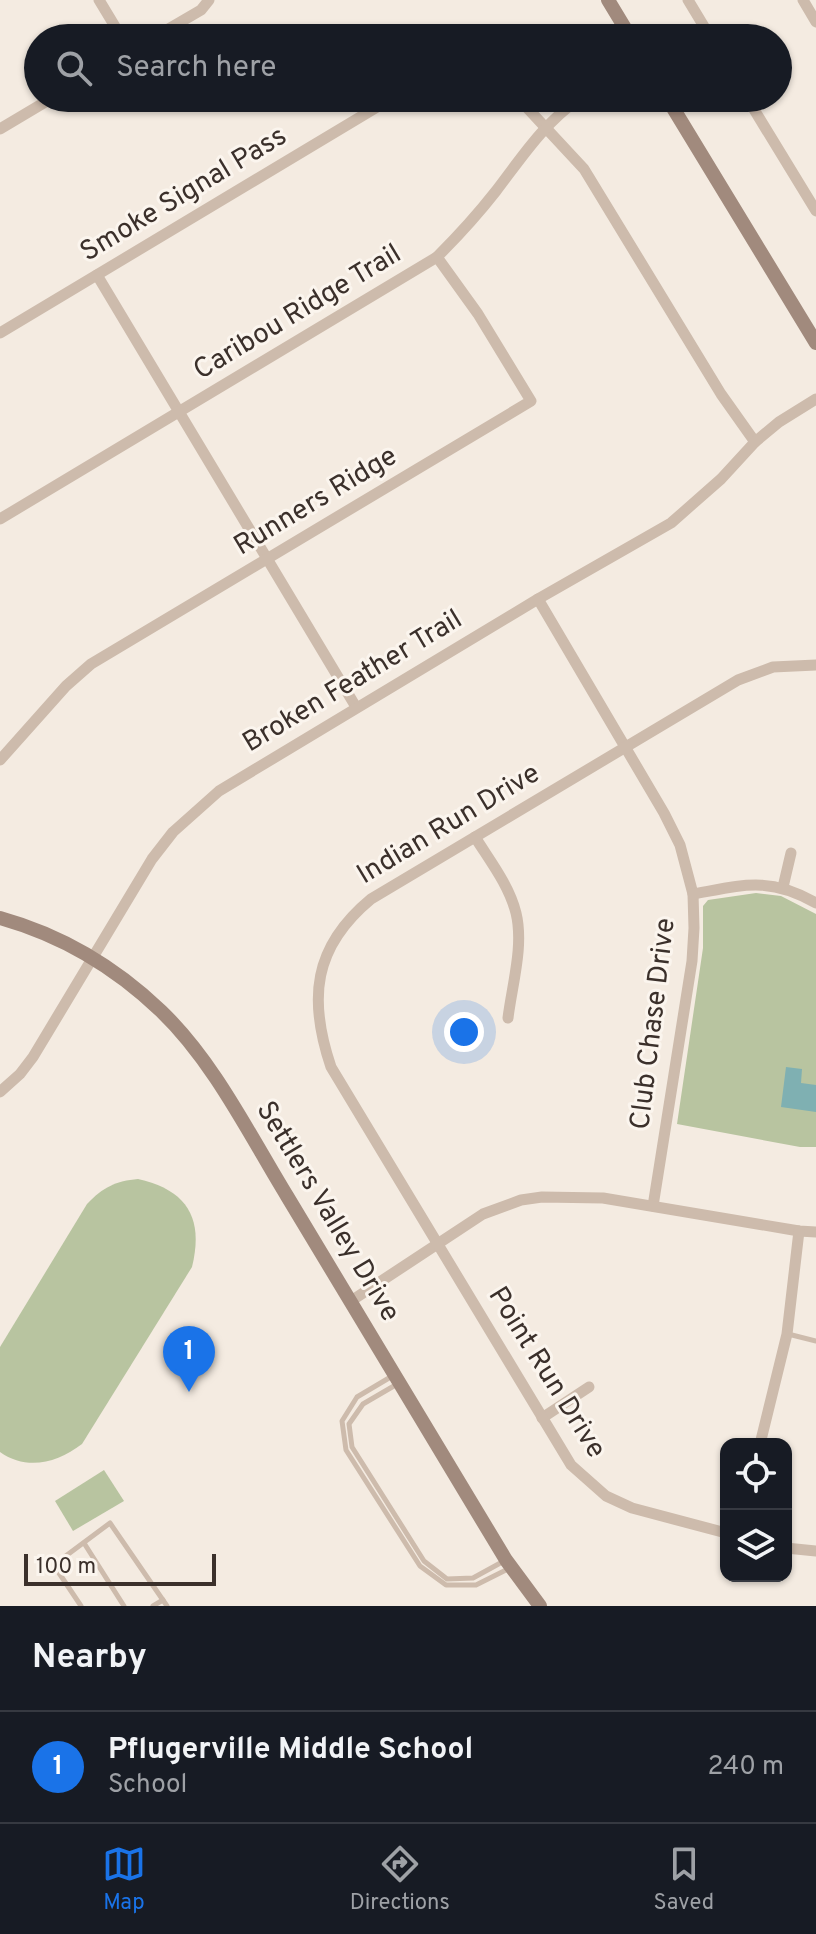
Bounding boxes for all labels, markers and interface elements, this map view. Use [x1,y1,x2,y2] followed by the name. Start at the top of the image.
[24,24,792,112] search box
[52,46,96,90] icon: search
[116,50,276,87] text: Search here
[74,119,294,271] street label: Smoke Signal Pass
[187,237,409,389] street label: Caribou Ridge Trail
[228,439,404,565] street label: Runners Ridge
[237,602,469,762] street label: Broken Feather Trail
[351,756,547,894] street label: Indian Run Drive
[623,916,685,1132] street label: Club Chase Drive
[444,1012,484,1052] your location
[247,1095,407,1329] street label: Settlers Valley Drive
[479,1280,613,1466] street label: Point Run Drive
[163,1326,215,1392] pin: 1
[720,1438,792,1582] map controls
[720,1438,792,1510] button: locate
[720,1510,792,1582] button: layers
[24,1550,216,1586] scale bar
[36,1554,96,1581] text: 100 m
[32,1637,147,1680] text: Nearby
[108,1732,473,1769] text: Pflugerville Middle School
[53,1751,63,1784] text: 1
[707,1751,784,1784] text: 240 m
[108,1769,187,1802] text: School
[102,1842,146,1917] tab: Map
[350,1842,450,1917] tab: Directions
[654,1842,714,1917] tab: Saved

